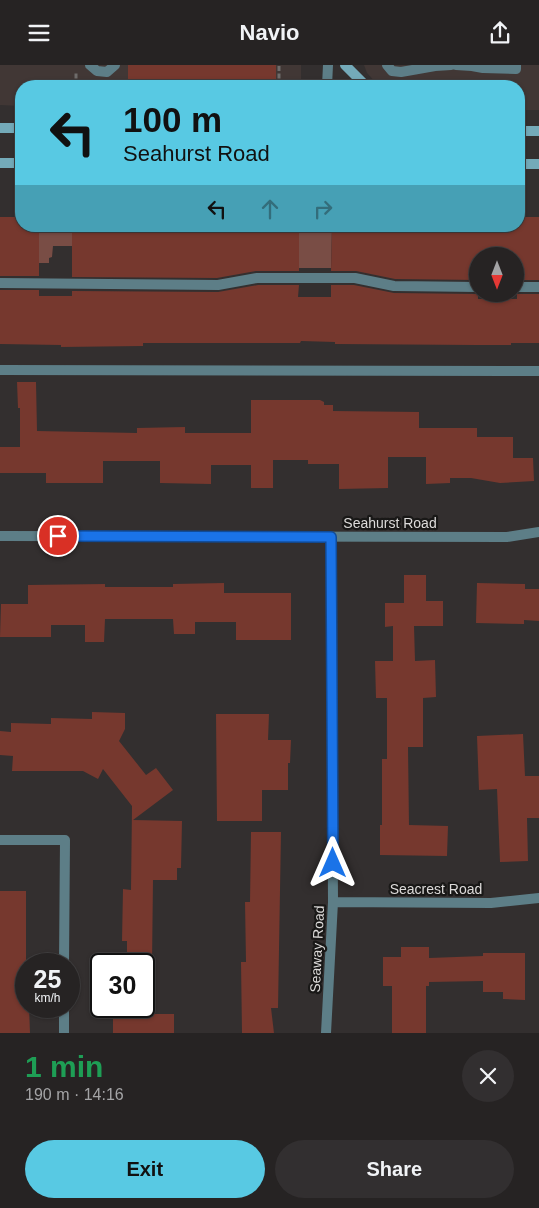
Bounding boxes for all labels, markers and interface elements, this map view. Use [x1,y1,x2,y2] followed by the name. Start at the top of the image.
[25,19,53,47] icon: menu
[486,19,514,47] icon: share
[240,20,299,45] text: Navio
[40,100,105,165] icon: left
[123,100,222,139] text: 100 m
[123,141,270,166] text: Seahurst Road
[203,195,231,223] icon: left
[256,195,284,223] icon: ahead
[309,195,337,223] icon: right
[469,247,524,303] north arrow
[469,247,524,302] map controls
[37,515,79,557] pin
[343,515,437,531] street label: Seahurst Road
[44,522,72,550] icon: arrive
[306,836,358,888] position arrow
[390,881,482,897] street label: Seacrest Road
[307,905,327,993] street label: Seaway Road
[90,953,155,1018] speed limit sign: 30
[34,965,61,993] text: 25
[34,991,61,1005] text: km/h
[25,1050,103,1083] text: 1 min
[462,1050,514,1102] button: close
[25,1086,124,1103] text: 190 m · 14:16
[25,1140,265,1198] button: Exit
[275,1140,514,1198] button: Share

